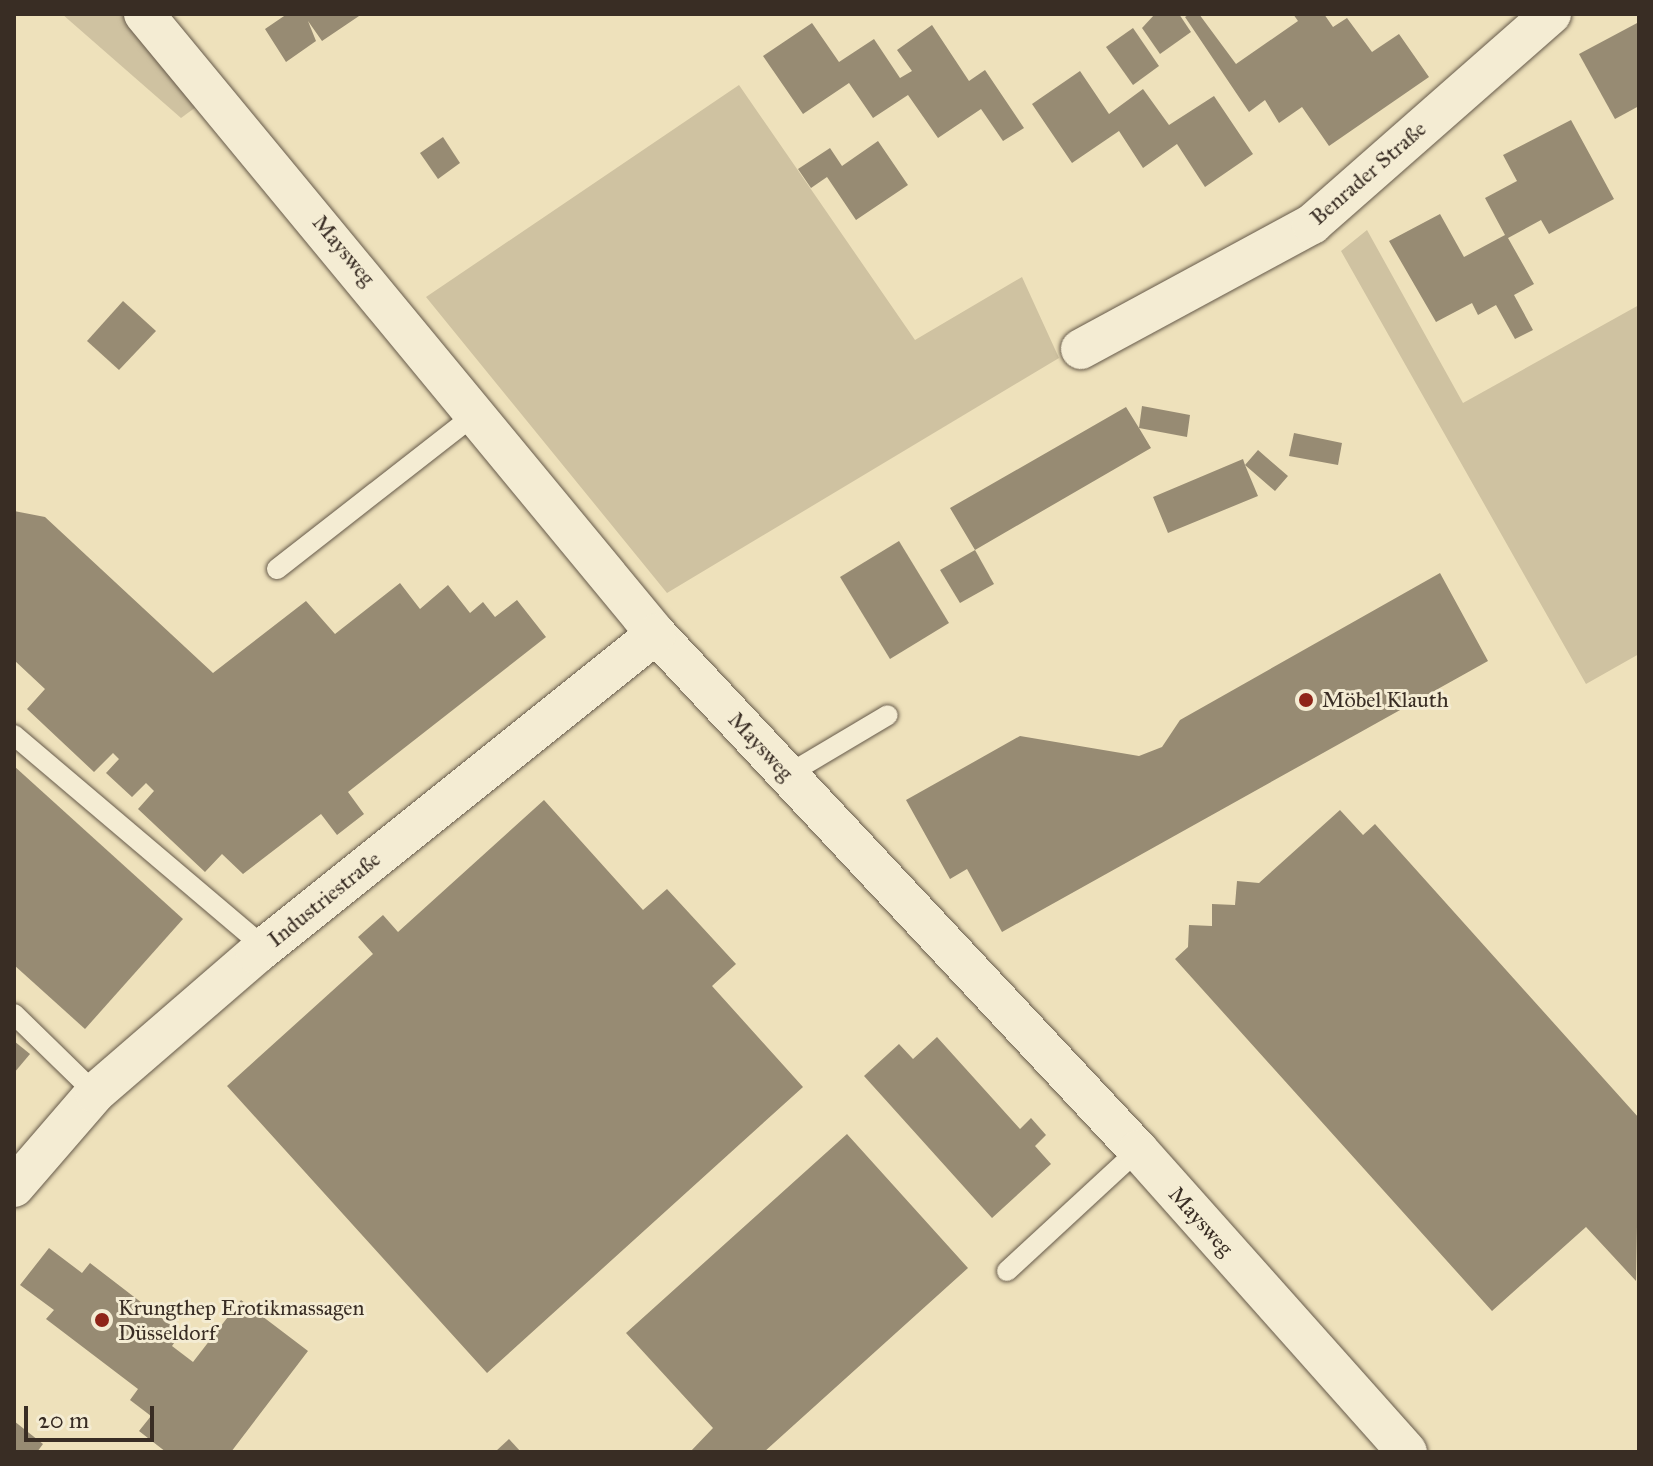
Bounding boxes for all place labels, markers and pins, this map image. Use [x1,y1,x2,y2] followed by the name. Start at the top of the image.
[1322,687,1449,713] place label: Möbel Klauth
[1297,691,1315,709] marker: Möbel Klauth
[118,1294,364,1346] place label: Krungthep Erotikmassagen Düsseldorf
[93,1311,111,1329] marker: Krungthep Erotikmassagen Düsseldorf

